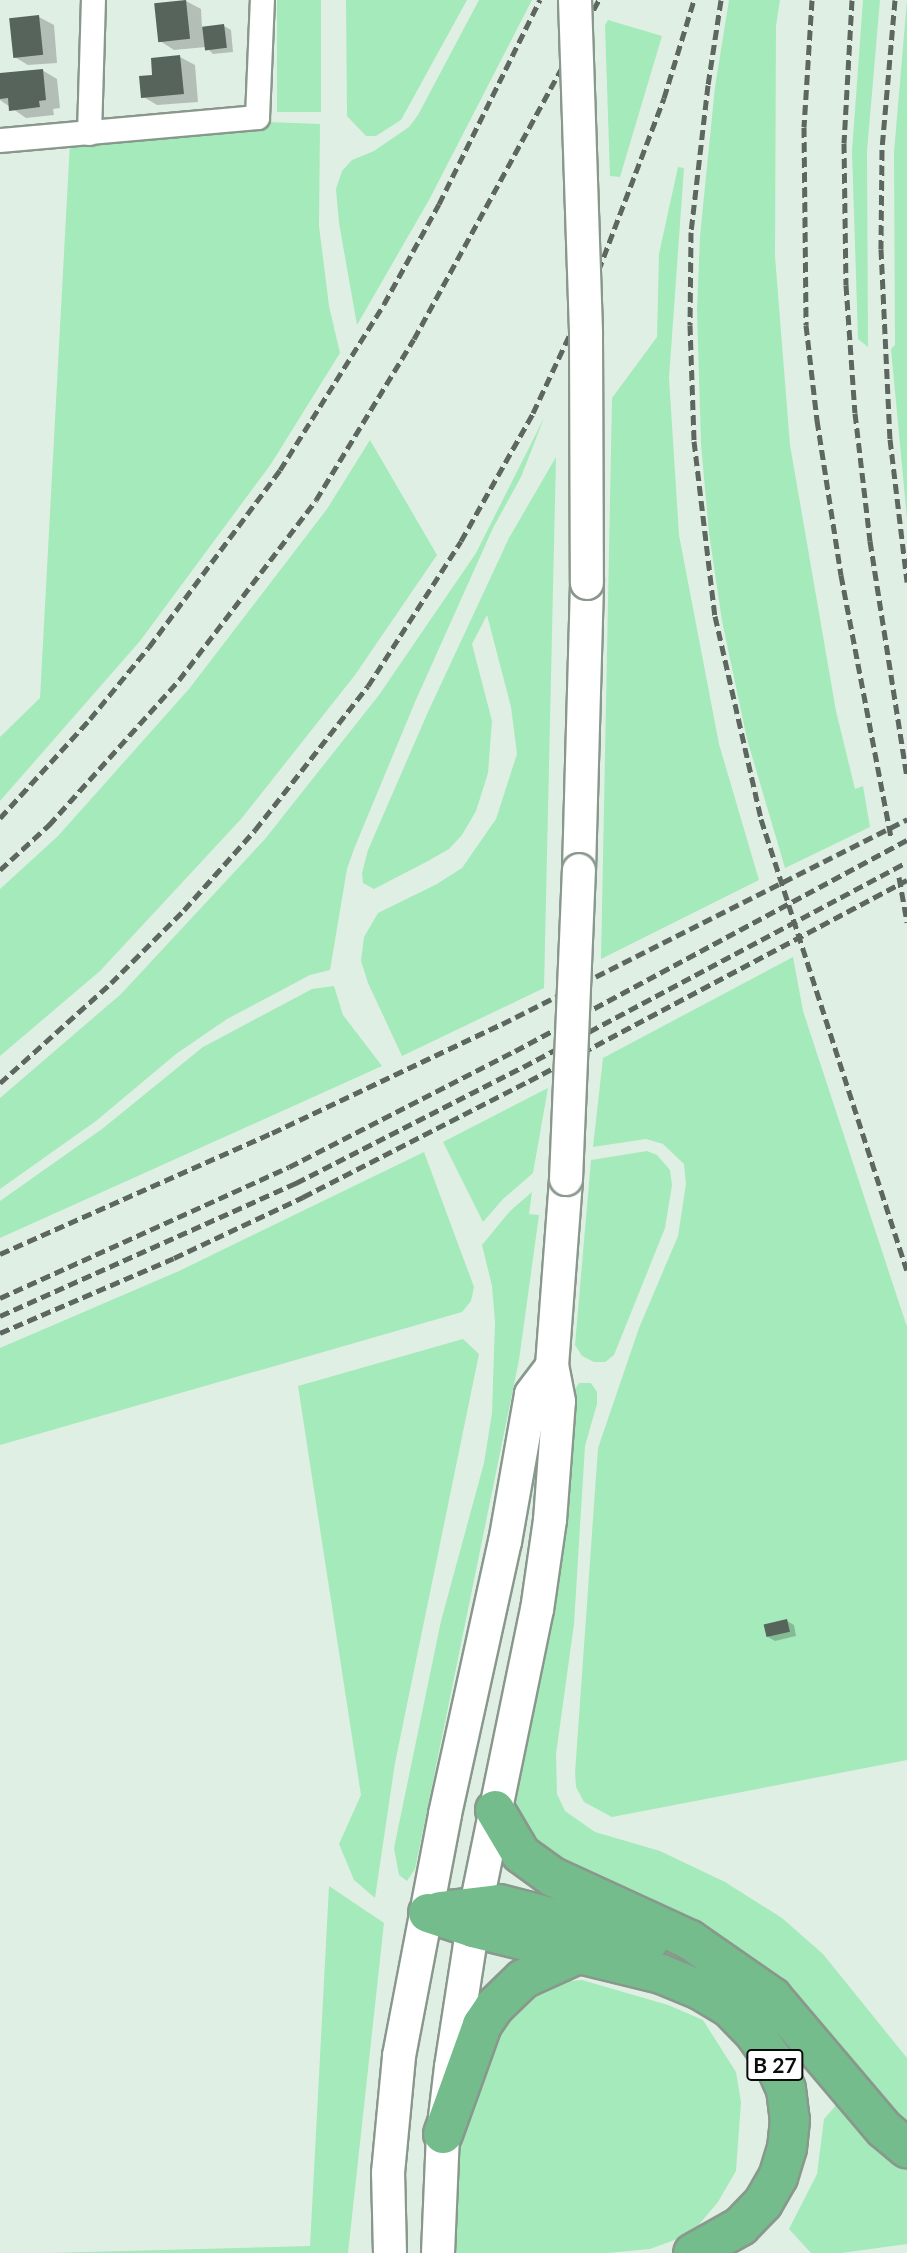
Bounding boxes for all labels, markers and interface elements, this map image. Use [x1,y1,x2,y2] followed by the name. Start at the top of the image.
[745,2048,805,2082] road number: B 27

